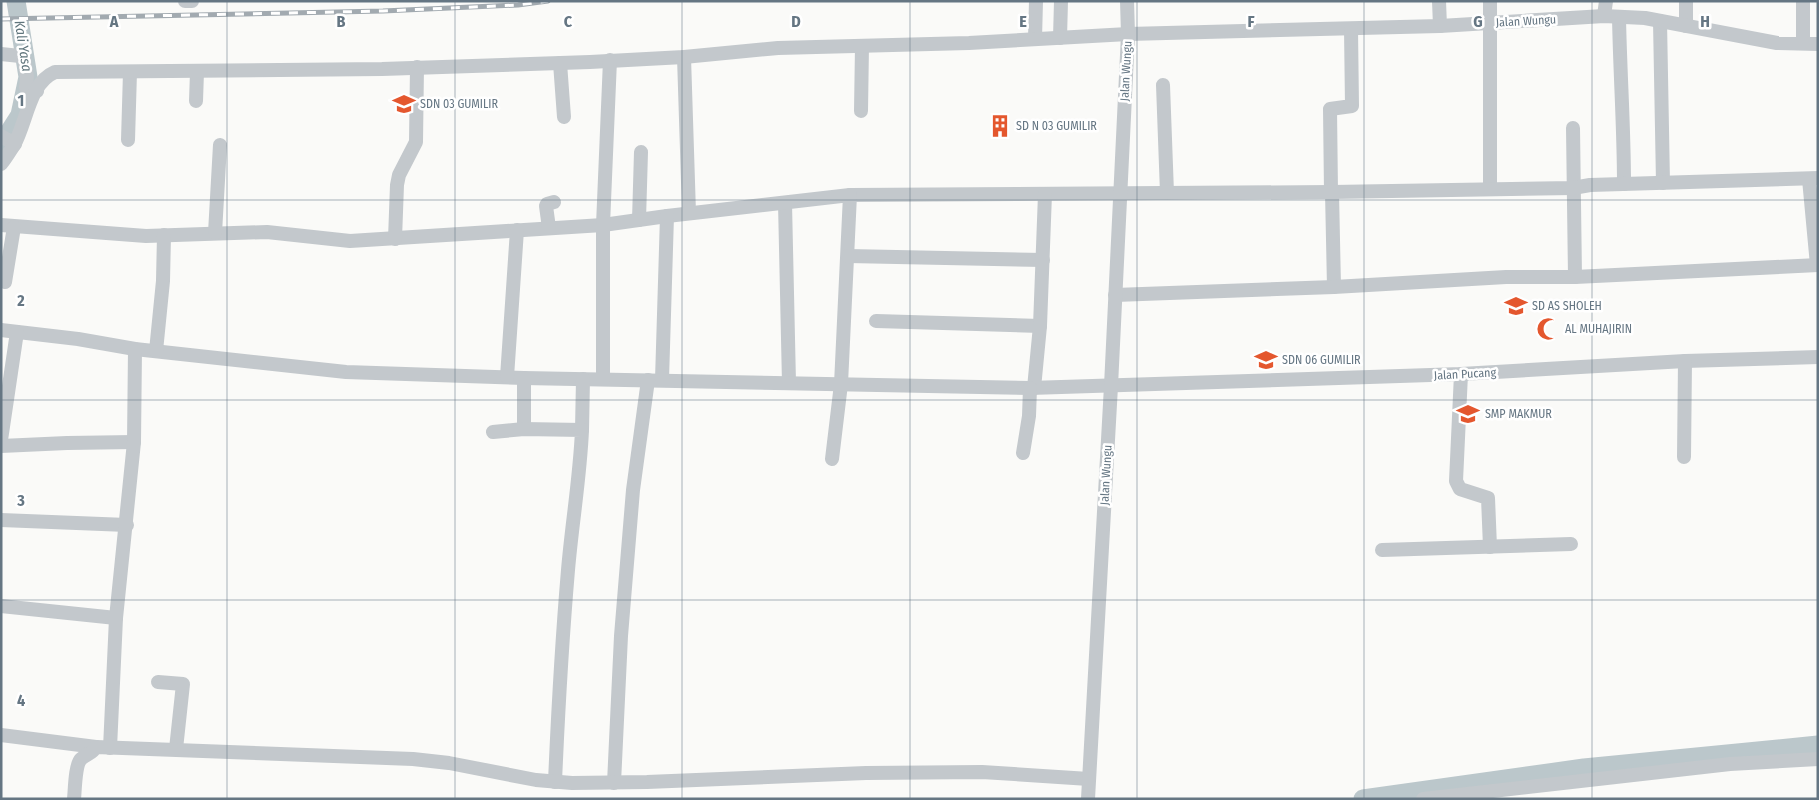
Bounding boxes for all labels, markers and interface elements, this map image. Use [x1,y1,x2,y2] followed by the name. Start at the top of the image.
[109,12,119,31] text: A
[337,12,346,31] text: B
[564,12,573,31] text: C
[791,12,801,31] text: D
[1019,12,1027,31] text: E
[1247,12,1255,31] text: F
[1473,12,1483,31] text: G
[1495,12,1557,30] street label: Jalan Wungu
[1700,12,1710,31] text: H
[11,19,35,73] water label: Kali Yasa
[1117,40,1135,102] street label: Jalan Wungu
[18,91,24,110] text: 1
[391,91,417,117] school or university icon: SDN 03 GUMILIR
[420,97,498,111] place label: SDN 03 GUMILIR
[987,113,1013,139] building icon: SD N 03 GUMILIR
[1016,119,1097,133] place label: SD N 03 GUMILIR
[16,291,25,310] text: 2
[1503,293,1529,319] school or university icon: SD AS SHOLEH
[1532,299,1602,313] place label: SD AS SHOLEH
[1535,316,1561,342] mosque icon: AL MUHAJIRIN
[1565,322,1632,336] place label: AL MUHAJIRIN
[1253,347,1279,373] school or university icon: SDN 06 GUMILIR
[1282,353,1361,367] place label: SDN 06 GUMILIR
[1434,365,1497,383] street label: Jalan Pucang
[1455,401,1481,427] school or university icon: SMP MAKMUR
[1485,407,1552,421] place label: SMP MAKMUR
[1097,444,1115,506] street label: Jalan Wungu
[16,491,25,510] text: 3
[17,691,25,710] text: 4

